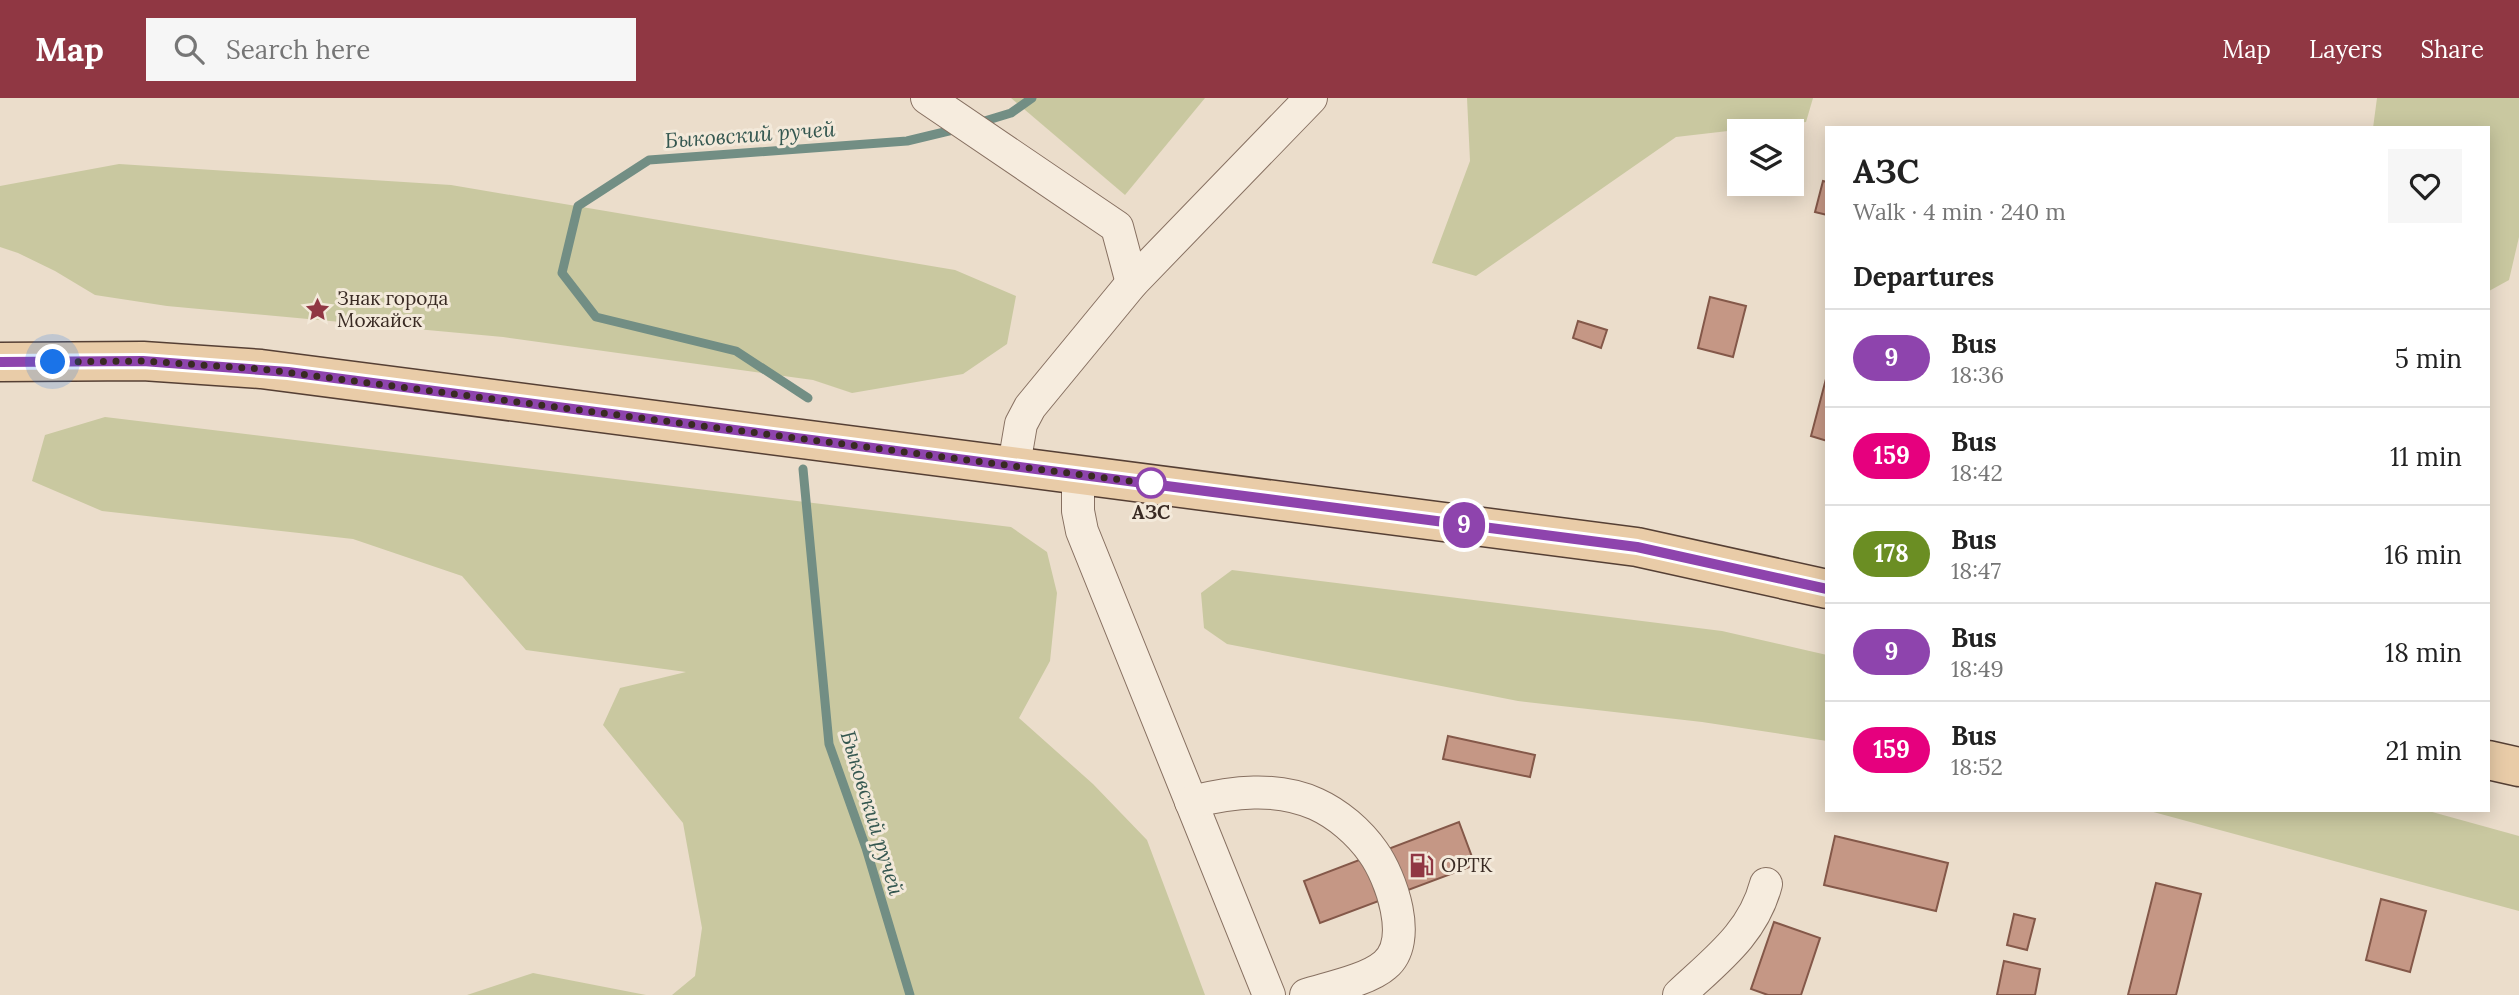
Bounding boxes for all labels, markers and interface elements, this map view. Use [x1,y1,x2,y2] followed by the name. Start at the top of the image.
[146,18,636,81] search box
[35,28,104,70] text: Map
[170,30,208,68] icon: search
[226,33,370,66] text: Search here
[2222,34,2271,65] text: Map
[2309,34,2382,65] text: Layers
[2420,34,2484,65] text: Share
[664,115,837,154] water label: Быковский ручей
[1727,119,1804,196] map controls
[1727,119,1804,196] button: layers
[2388,149,2462,223] button: heart
[1853,150,1919,192] text: АЗС
[1853,197,2066,226] text: Walk · 4 min · 240 m
[1853,260,1994,293] text: Departures
[337,286,449,332] place label: Знак города Можайск
[303,295,331,323] place icon: Знак города Можайск
[1951,327,1997,360] text: Bus
[1885,342,1898,373] text: 9
[2395,342,2462,375] text: 5 min
[35,344,70,379] your location
[1951,360,2004,389] text: 18:36
[1951,425,1997,458] text: Bus
[1873,440,1910,471] text: 159
[2390,440,2462,473] text: 11 min
[1951,458,2003,487] text: 18:42
[1136,468,1166,498] marker: АЗС
[1132,500,1170,524] place label: АЗС
[1441,502,1487,548] line badge: 9
[1457,509,1471,540] text: 9
[1951,523,1997,556] text: Bus
[1874,538,1909,569] text: 178
[2384,538,2462,571] text: 16 min
[1951,556,2001,585] text: 18:47
[1951,621,1997,654] text: Bus
[1885,636,1898,667] text: 9
[2385,636,2462,669] text: 18 min
[1951,654,2004,683] text: 18:49
[1951,719,1997,752] text: Bus
[835,727,911,899] water label: Быковский ручей
[1873,734,1910,765] text: 159
[2385,734,2462,767] text: 21 min
[1951,752,2003,781] text: 18:52
[1407,851,1435,879] fuel station icon: ОРТК
[1441,853,1493,877] place label: ОРТК

